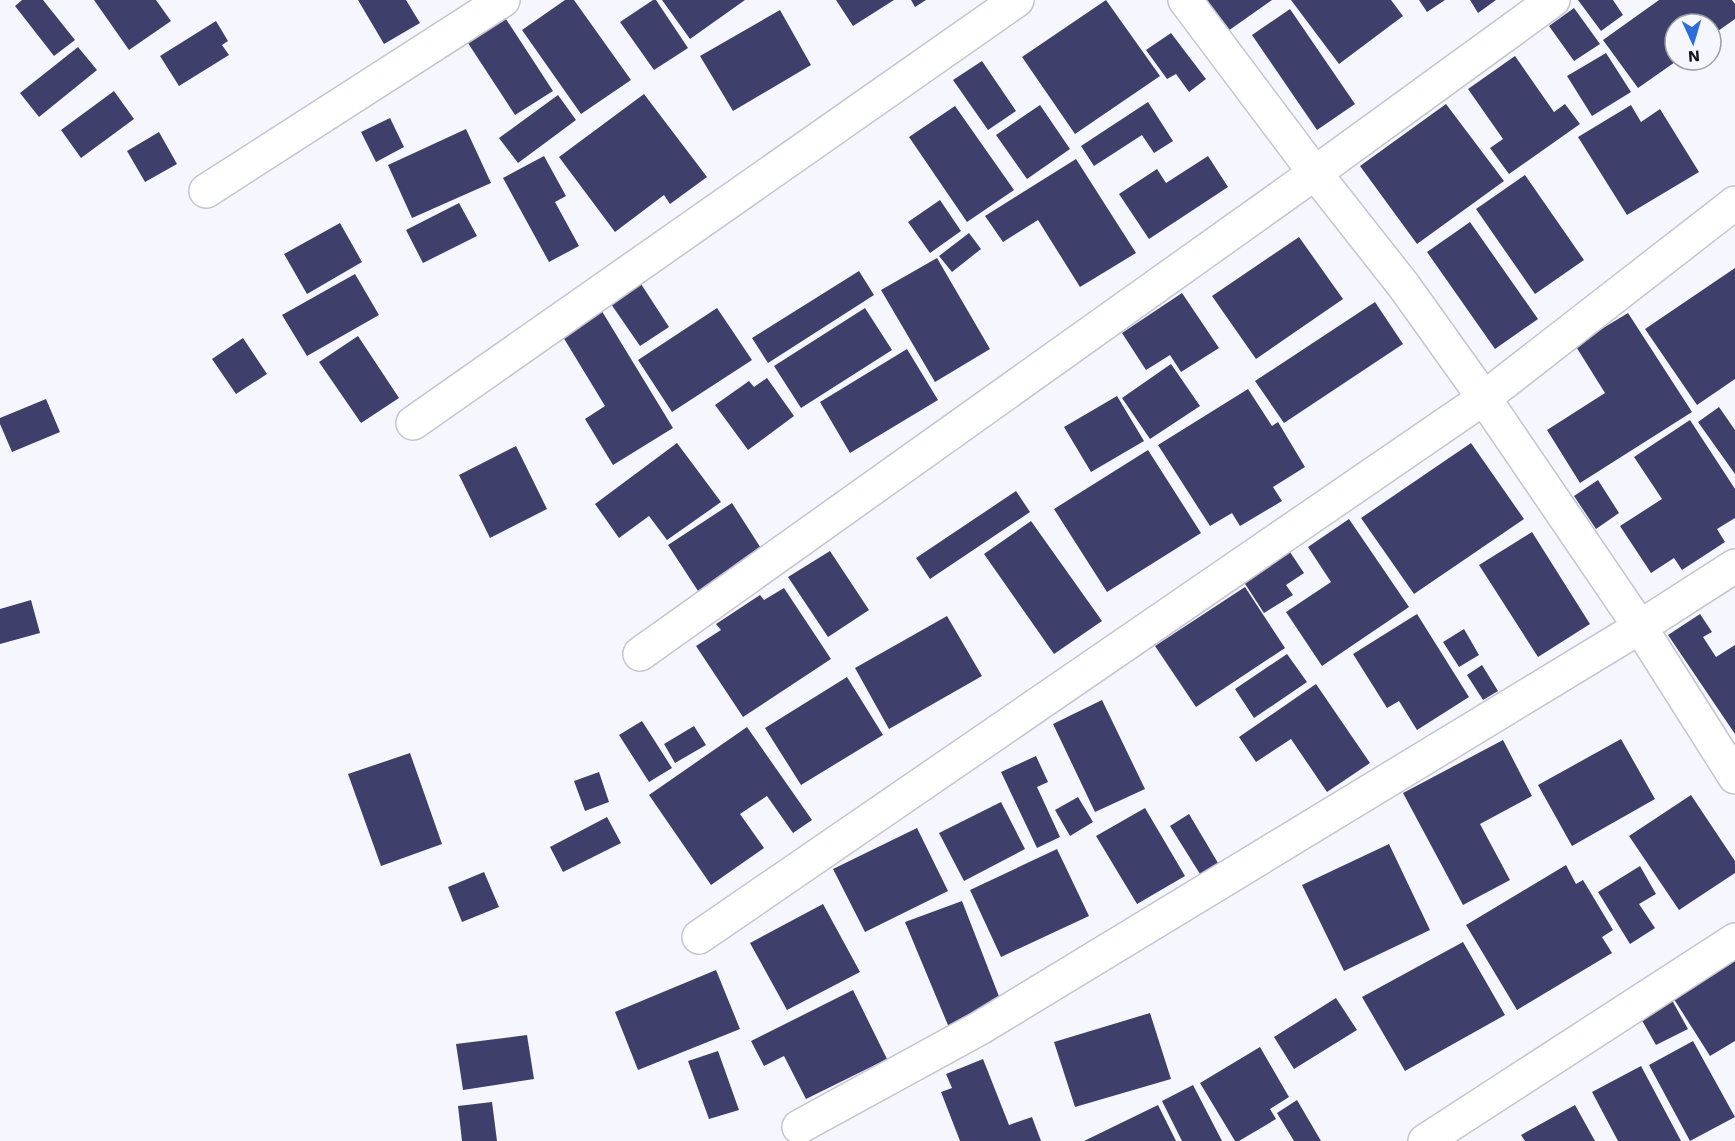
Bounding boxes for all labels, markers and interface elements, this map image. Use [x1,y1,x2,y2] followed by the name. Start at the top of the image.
[1663,12,1723,72] north arrow
[1687,47,1701,66] text: N

